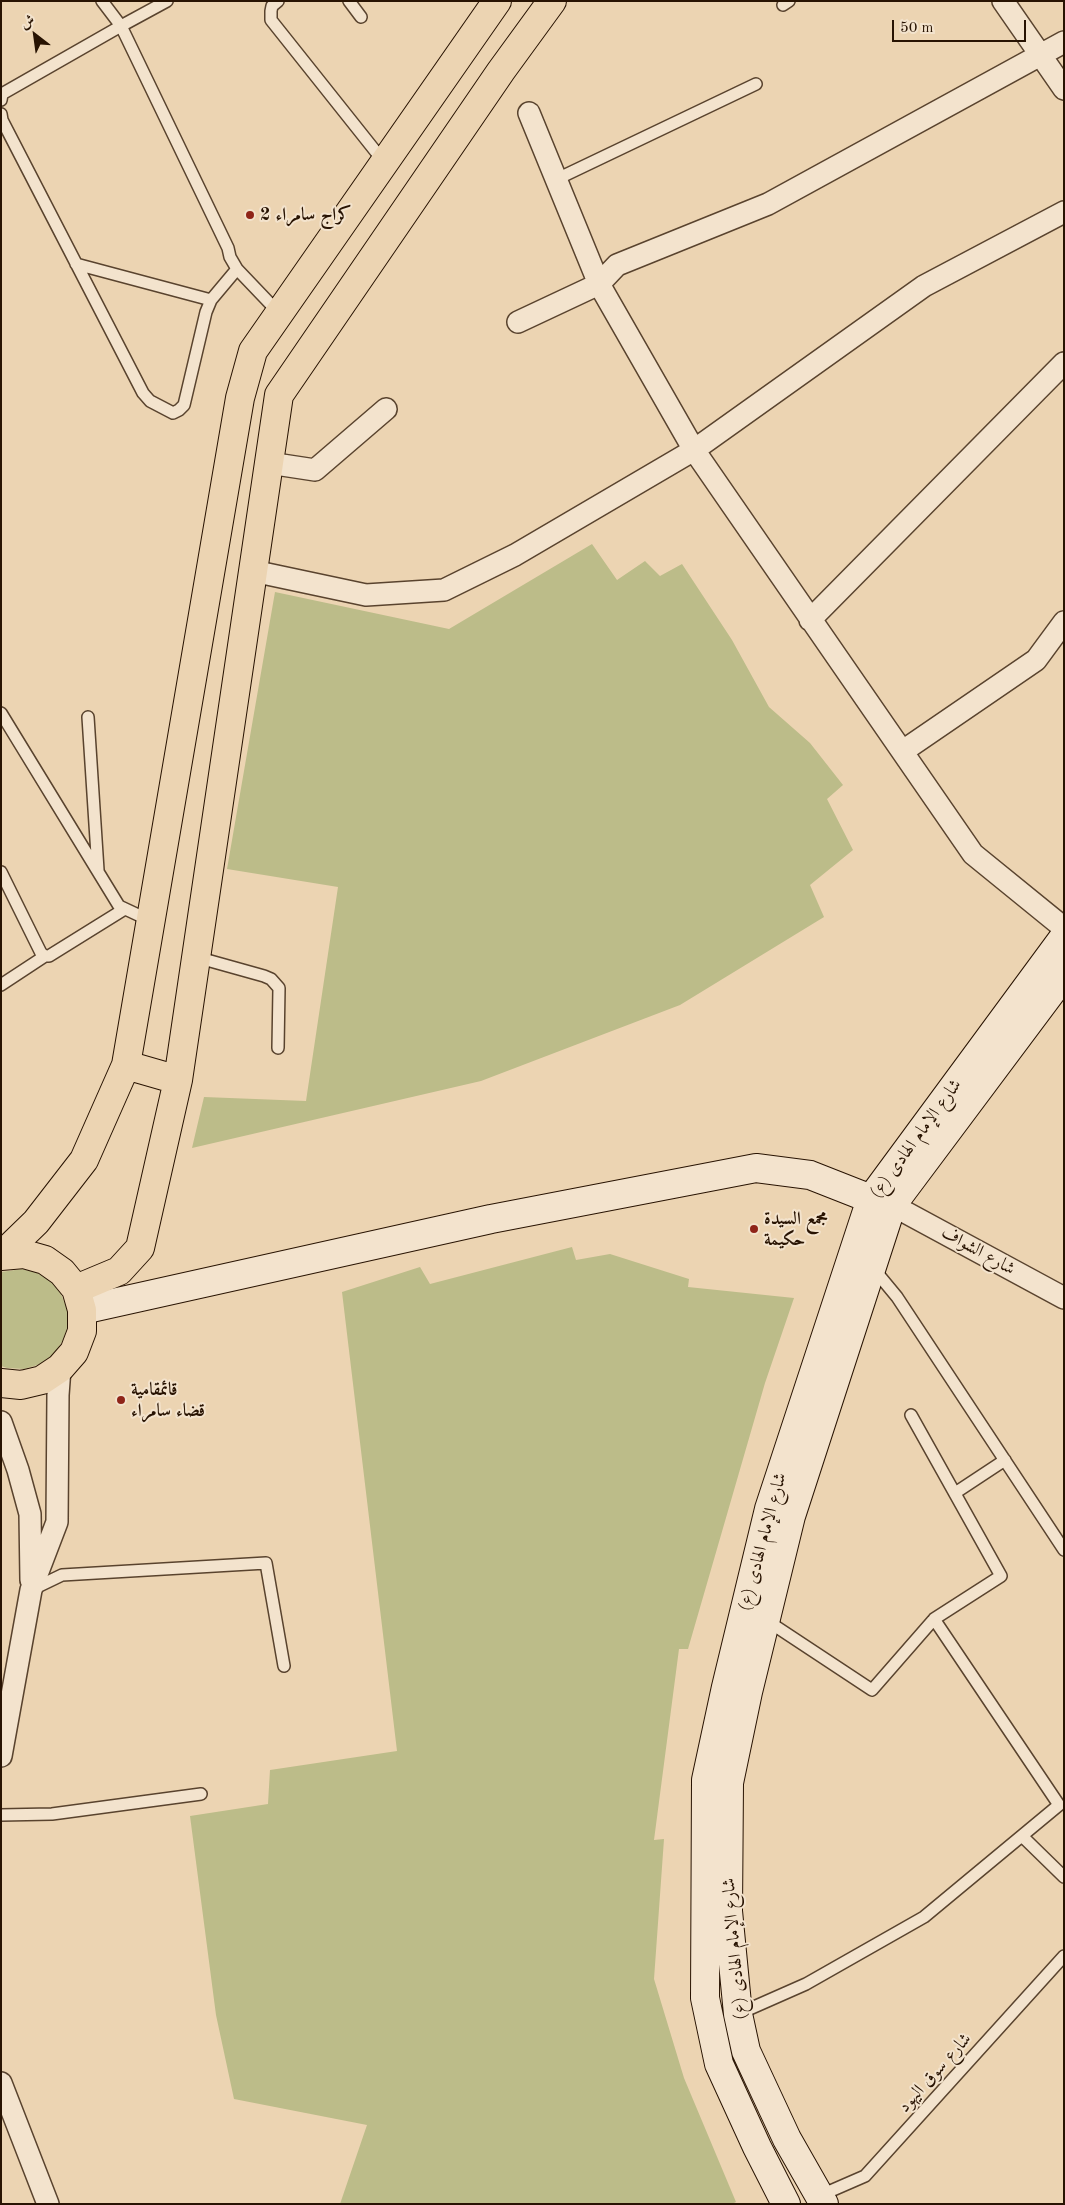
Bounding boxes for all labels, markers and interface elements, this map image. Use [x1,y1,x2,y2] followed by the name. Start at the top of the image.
[10,10,60,60] north arrow
[895,10,1029,42] scale bar
[18,12,37,32] text: ش
[900,21,934,36] text: 50 m
[260,204,351,226] place label: كراج سامراء 2
[244,209,256,221] marker: كراج سامراء 2
[865,1075,967,1203] street label: شارع الإمام الهادی (ع)
[764,1208,828,1250] place label: مجمع السيدة حكيمة
[937,1222,1019,1280] street label: شارع الشواف
[748,1223,760,1235] marker: مجمع السيدة حكيمة
[131,1379,205,1422] place label: قائمقامية قضاء سامراء
[115,1394,127,1406] marker: قائمقامية قضاء سامراء
[734,1470,792,1614] street label: شارع الإمام الهادی (ع)
[718,1877,752,2021] street label: شارع الإمام الهادی (ع)
[894,2029,976,2117] street label: شارع سوق اليهود

